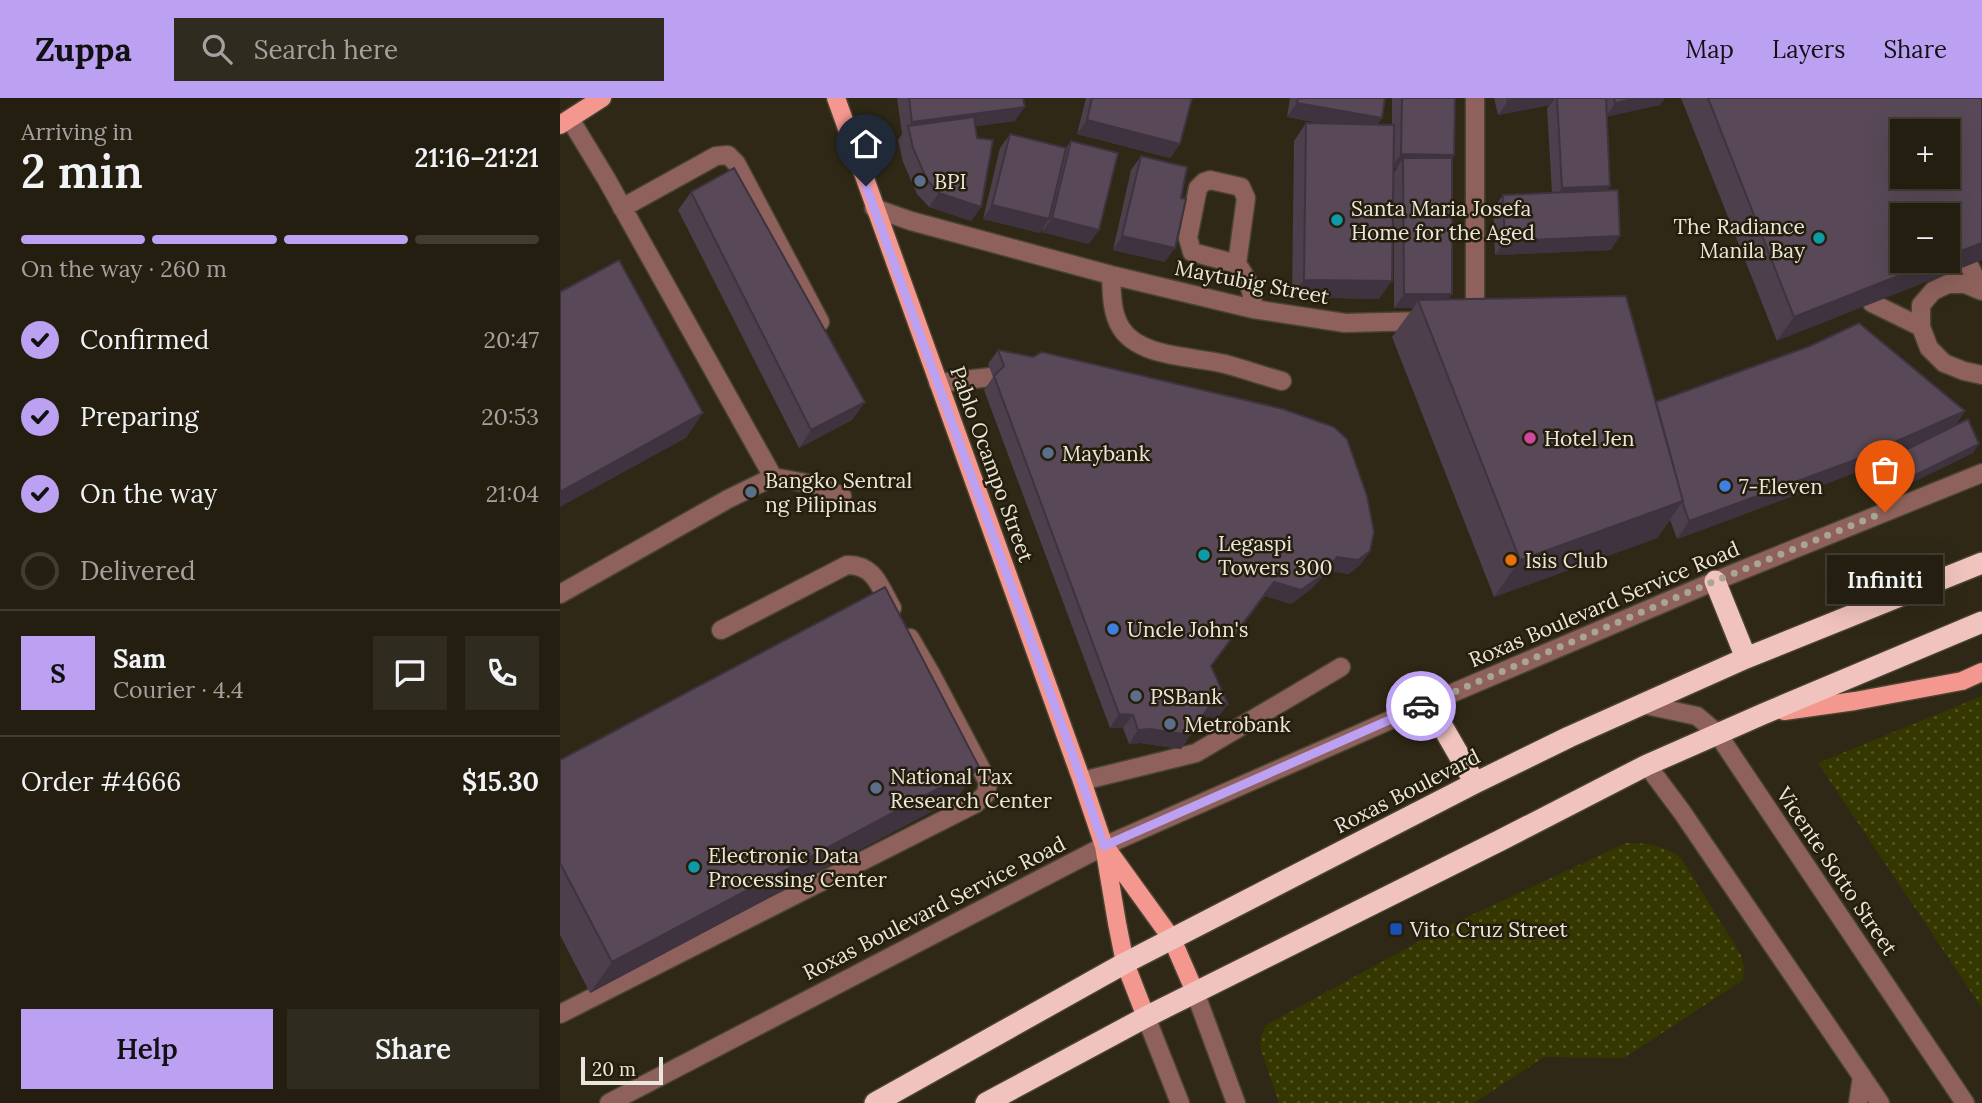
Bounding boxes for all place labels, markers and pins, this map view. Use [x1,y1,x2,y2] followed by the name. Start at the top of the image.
[836,114,896,186] pin
[934,168,967,195] place label: BPI
[912,173,928,189] marker: BPI
[1351,195,1535,246] place label: Santa Maria Josefa Home for the Aged
[1329,212,1345,228] marker: Santa Maria Josefa Home for the Aged
[1674,213,1805,264] place label: The Radiance Manila Bay
[1811,230,1827,246] marker: The Radiance Manila Bay
[1544,425,1635,452] place label: Hotel Jen
[1522,430,1538,446] marker: Hotel Jen
[1062,440,1151,467] place label: Maybank
[1855,440,1915,512] pin
[1040,445,1056,461] marker: Maybank
[765,467,912,518] place label: Bangko Sentral ng Pilipinas
[1739,473,1823,500] place label: 7-Eleven
[1717,478,1733,494] marker: 7-Eleven
[743,484,759,500] marker: Bangko Sentral ng Pilipinas
[1218,530,1333,581] place label: Legaspi Towers 300
[1196,547,1212,563] marker: Legaspi Towers 300
[1525,547,1608,574] place label: Isis Club
[1503,552,1519,568] marker: Isis Club
[1827,554,1943,603] callout: Infiniti
[1127,616,1249,643] place label: Uncle John's
[1105,621,1121,637] marker: Uncle John's
[1150,683,1223,710] place label: PSBank
[1128,688,1144,704] marker: PSBank
[1184,711,1292,738] place label: Metrobank
[1162,716,1178,732] marker: Metrobank
[890,763,1052,814] place label: National Tax Research Center
[868,780,884,796] marker: National Tax Research Center
[708,842,887,893] place label: Electronic Data Processing Center
[686,859,702,875] marker: Electronic Data Processing Center
[1409,916,1569,943] place label: Vito Cruz Street
[1388,921,1404,937] marker: Vito Cruz Street

